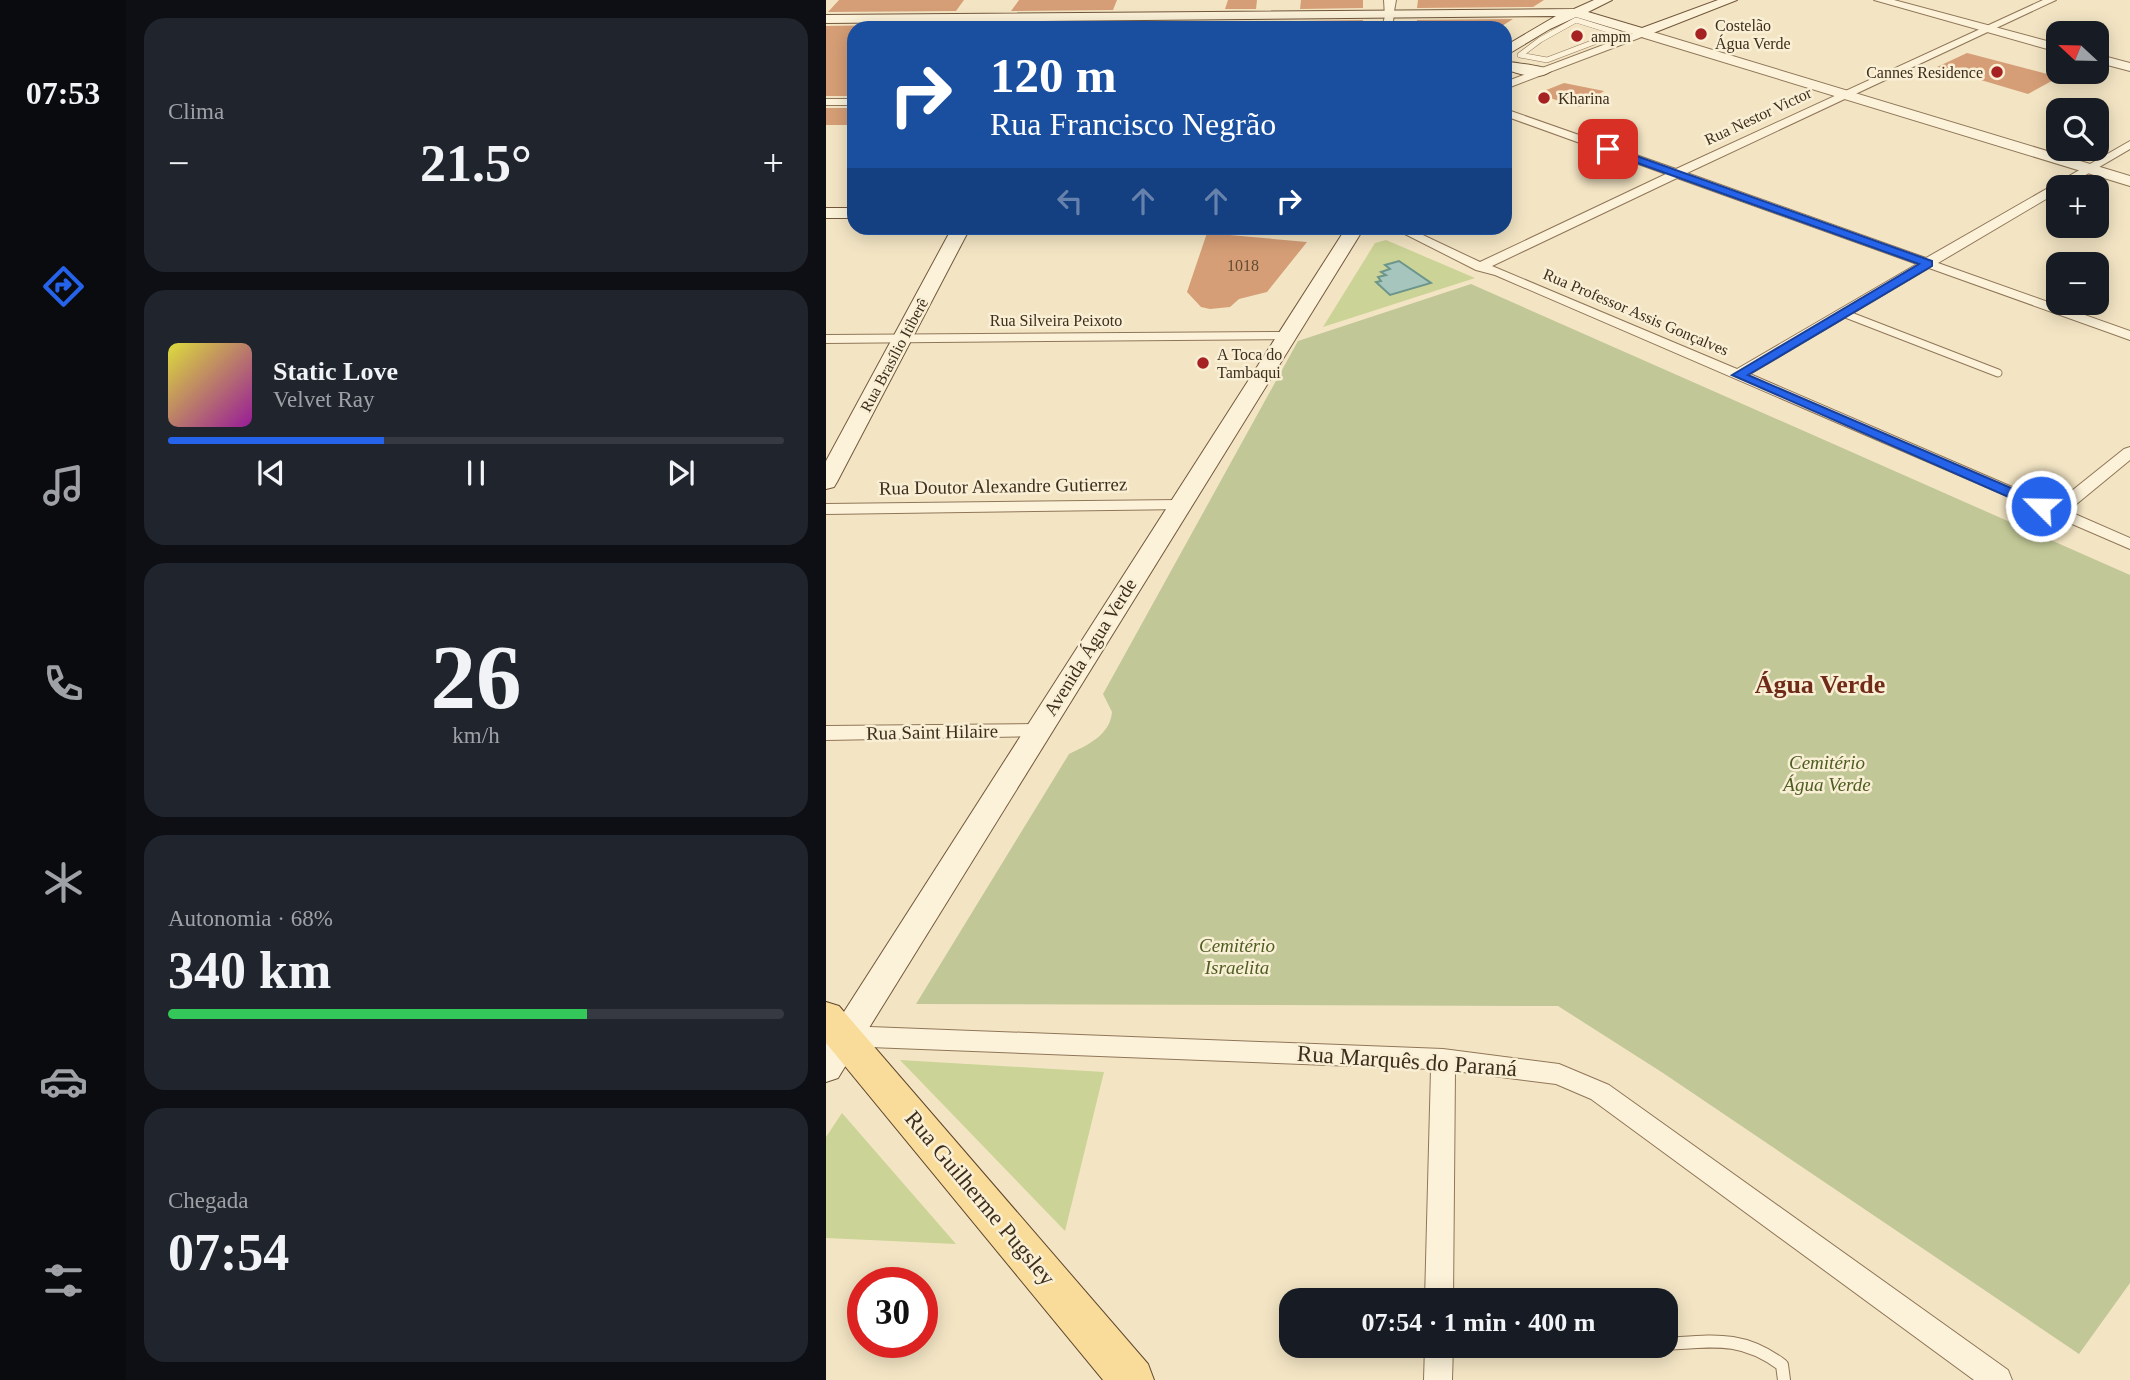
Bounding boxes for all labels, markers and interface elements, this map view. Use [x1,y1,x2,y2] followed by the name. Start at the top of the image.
[1715,17,1791,53] place label: Costelão Água Verde
[2046,21,2109,84] north arrow
[2046,21,2109,315] map controls
[1693,26,1709,42] marker: Costelão Água Verde
[1569,28,1585,44] marker: ampm
[1591,28,1632,46] place label: ampm
[990,48,1117,103] text: 120 m
[875,49,966,140] icon: right
[1866,64,1983,81] place label: Cannes Residence
[1989,64,2005,80] marker: Cannes Residence
[26,75,100,111] text: 07:53
[1702,83,1815,148] street label: Rua Nestor Victor
[1536,90,1552,106] marker: Kharina
[1558,90,1610,107] place label: Kharina
[2046,98,2109,161] button: search
[168,99,224,124] text: Clima
[990,106,1276,142] text: Rua Francisco Negrão
[1578,119,1638,179] pin
[1589,130,1627,168] icon: arrive
[420,135,532,192] text: 21.5°
[168,142,189,184] text: −
[763,142,784,184] text: +
[2046,175,2109,238] button: +
[1051,182,1089,220] icon: left
[1124,182,1162,220] icon: ahead
[1197,182,1235,220] icon: ahead
[1270,182,1308,220] icon: right
[2046,252,2109,315] button: −
[1227,257,1259,274] house number: 1018
[39,262,88,311] icon: directions
[1540,265,1731,360] street label: Rua Professor Assis Gonçalves
[857,295,931,415] street label: Rua Brasílio Itiberê
[990,312,1122,329] street label: Rua Silveira Peixoto
[1217,346,1282,382] place label: A Toca do Tambaqui
[1195,355,1211,371] marker: A Toca do Tambaqui
[273,357,398,386] text: Static Love
[273,387,375,412] text: Velvet Ray
[252,454,290,492] icon: previous
[457,454,495,492] icon: pause
[662,454,700,492] icon: next
[39,461,88,510] icon: music
[2004,469,2078,543] position arrow
[879,473,1127,499] street label: Rua Doutor Alexandre Gutierrez
[1039,575,1141,719] street label: Avenida Água Verde
[431,627,522,728] text: 26
[39,659,88,708] icon: phone
[1755,670,1885,699] district label: Água Verde
[866,720,998,744] street label: Rua Saint Hilaire
[452,723,500,748] text: km/h
[1781,752,1871,795] park label: Cemitério Água Verde
[39,858,88,907] icon: climate
[168,906,333,931] text: Autonomia · 68%
[1199,935,1275,978] park label: Cemitério Israelita
[168,942,331,999] text: 340 km
[1296,1041,1518,1081] street label: Rua Marquês do Paraná
[39,1057,88,1106] icon: car
[900,1106,1061,1291] street label: Rua Guilherme Pugsley
[168,1188,248,1213] text: Chegada
[168,1224,289,1281] text: 07:54
[39,1256,88,1305] icon: filters
[847,1267,938,1358] speed limit sign: 30
[1362,1308,1596,1337] text: 07:54 · 1 min · 400 m

